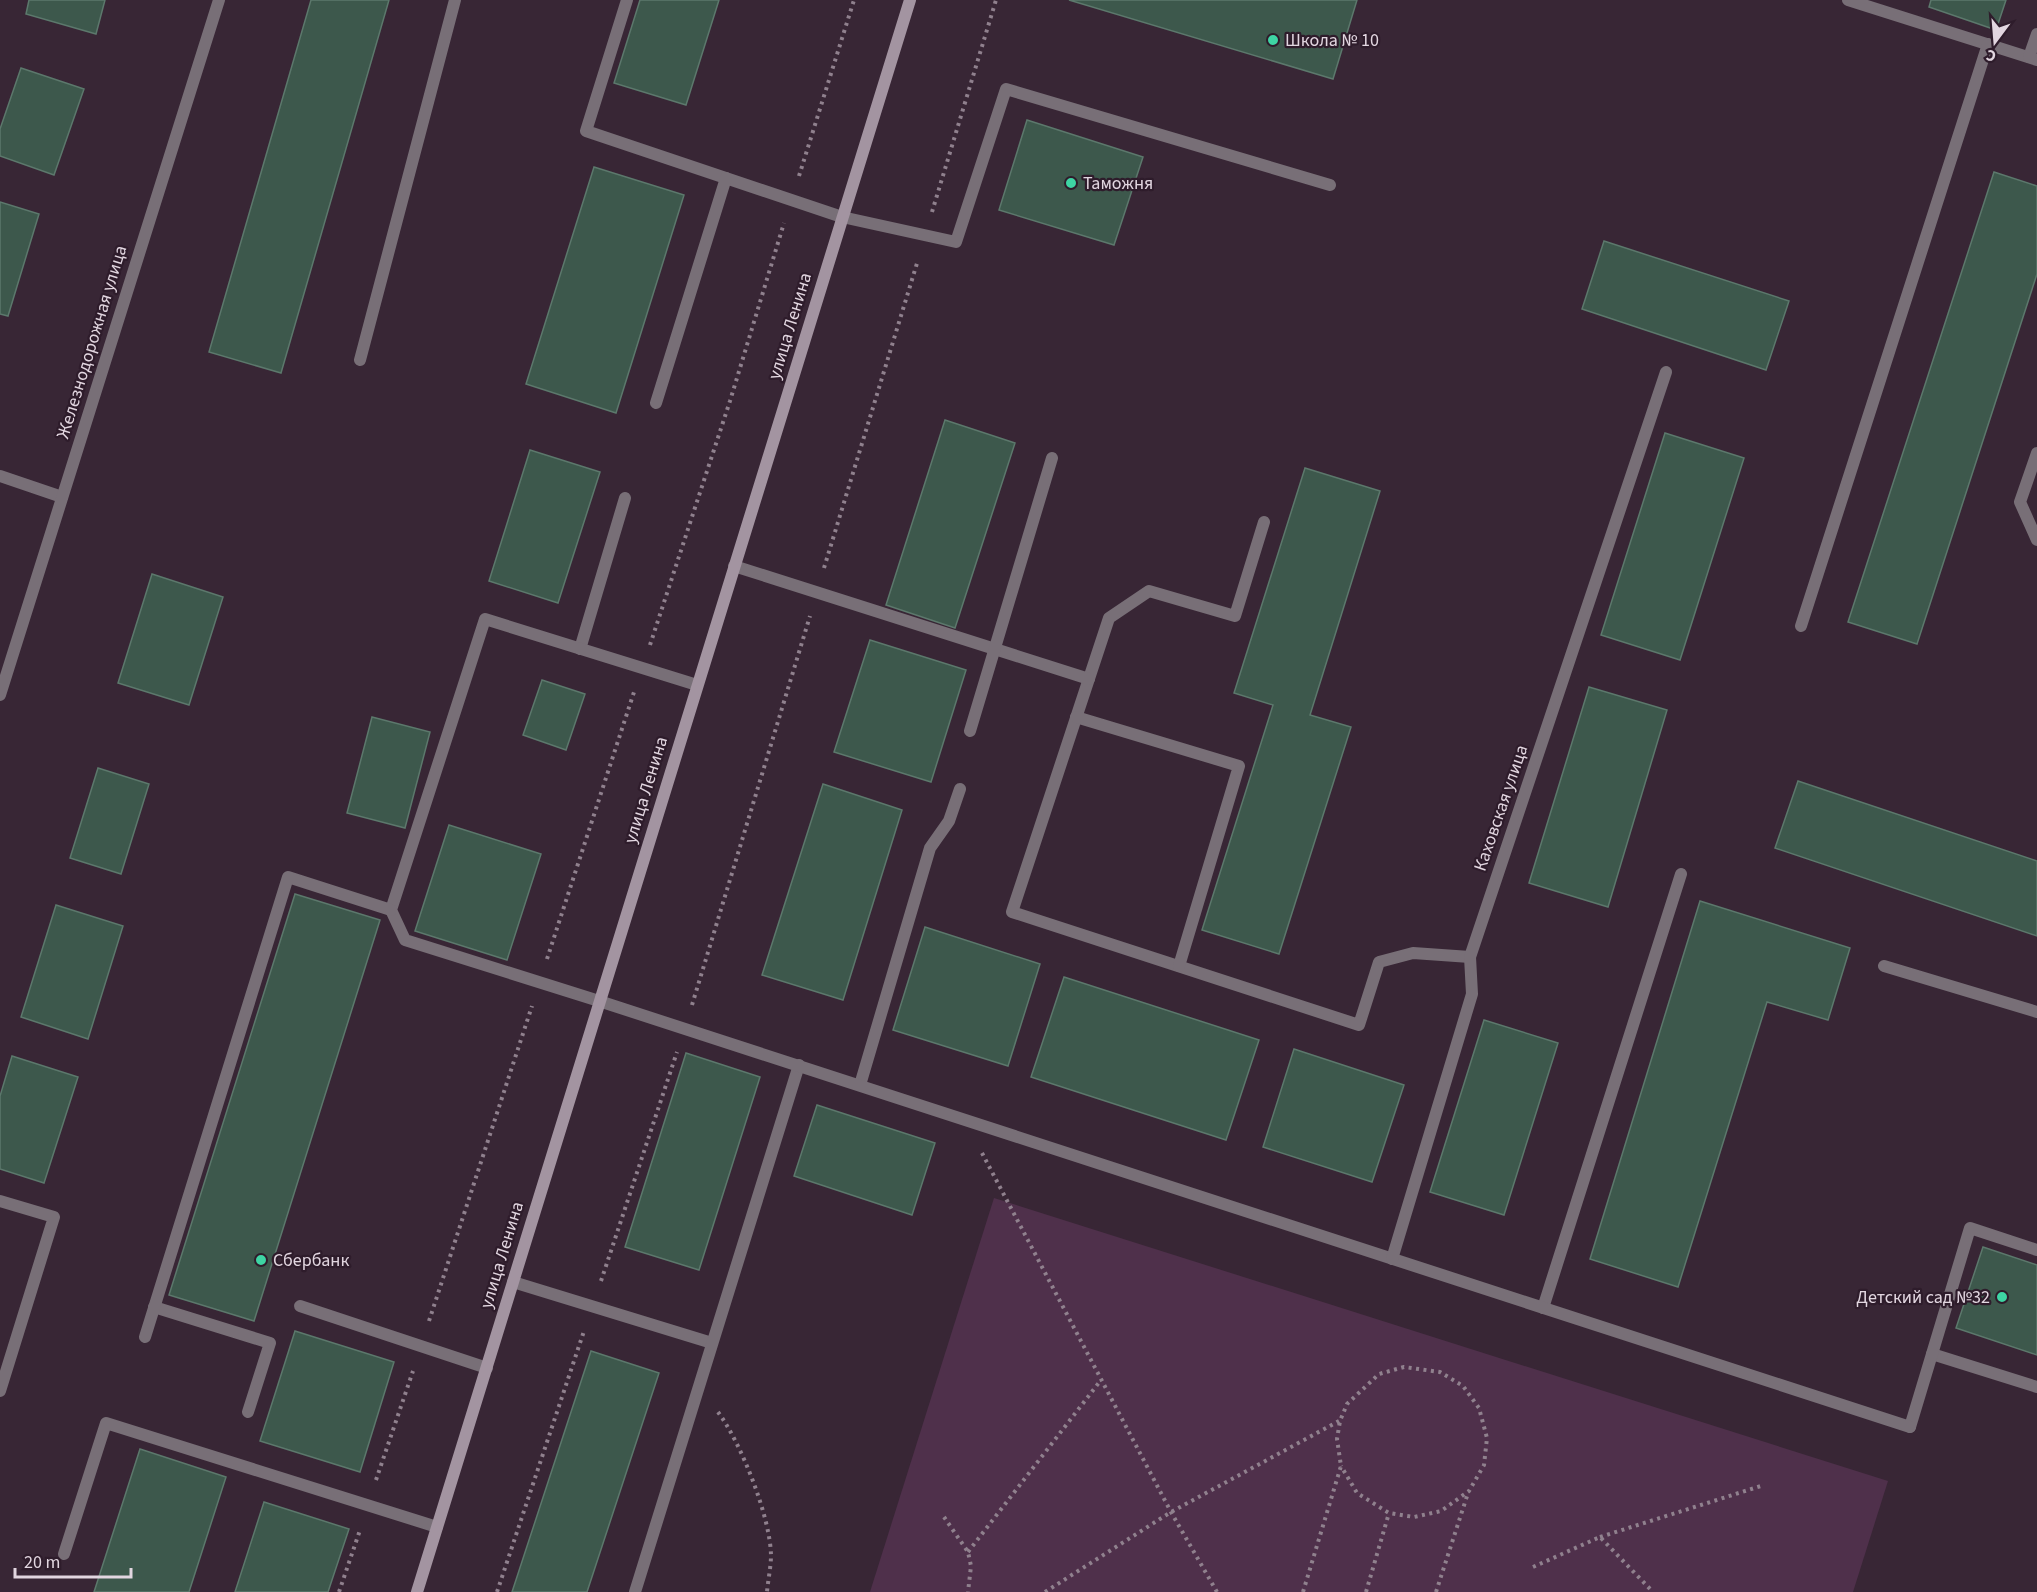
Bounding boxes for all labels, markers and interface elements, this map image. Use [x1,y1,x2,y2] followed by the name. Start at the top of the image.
[1965,12,2025,72] north arrow
[1285,28,1379,53] place label: Школа № 10
[1266,33,1280,47] marker: Школа № 10
[1984,44,1999,67] text: С
[1083,171,1153,196] place label: Таможня
[1064,176,1078,190] marker: Таможня
[51,242,133,442] street label: Железнодорожная улица
[762,269,818,383] street label: улица Ленина
[618,733,674,847] street label: улица Ленина
[1468,741,1534,875] street label: Каховская улица
[474,1198,530,1312] street label: улица Ленина
[273,1248,349,1273] place label: Сбербанк
[254,1253,268,1267] marker: Сбербанк
[1856,1285,1990,1310] place label: Детский сад №32
[1995,1290,2009,1304] marker: Детский сад №32
[15,1541,130,1579] scale bar
[24,1550,60,1575] text: 20 m

